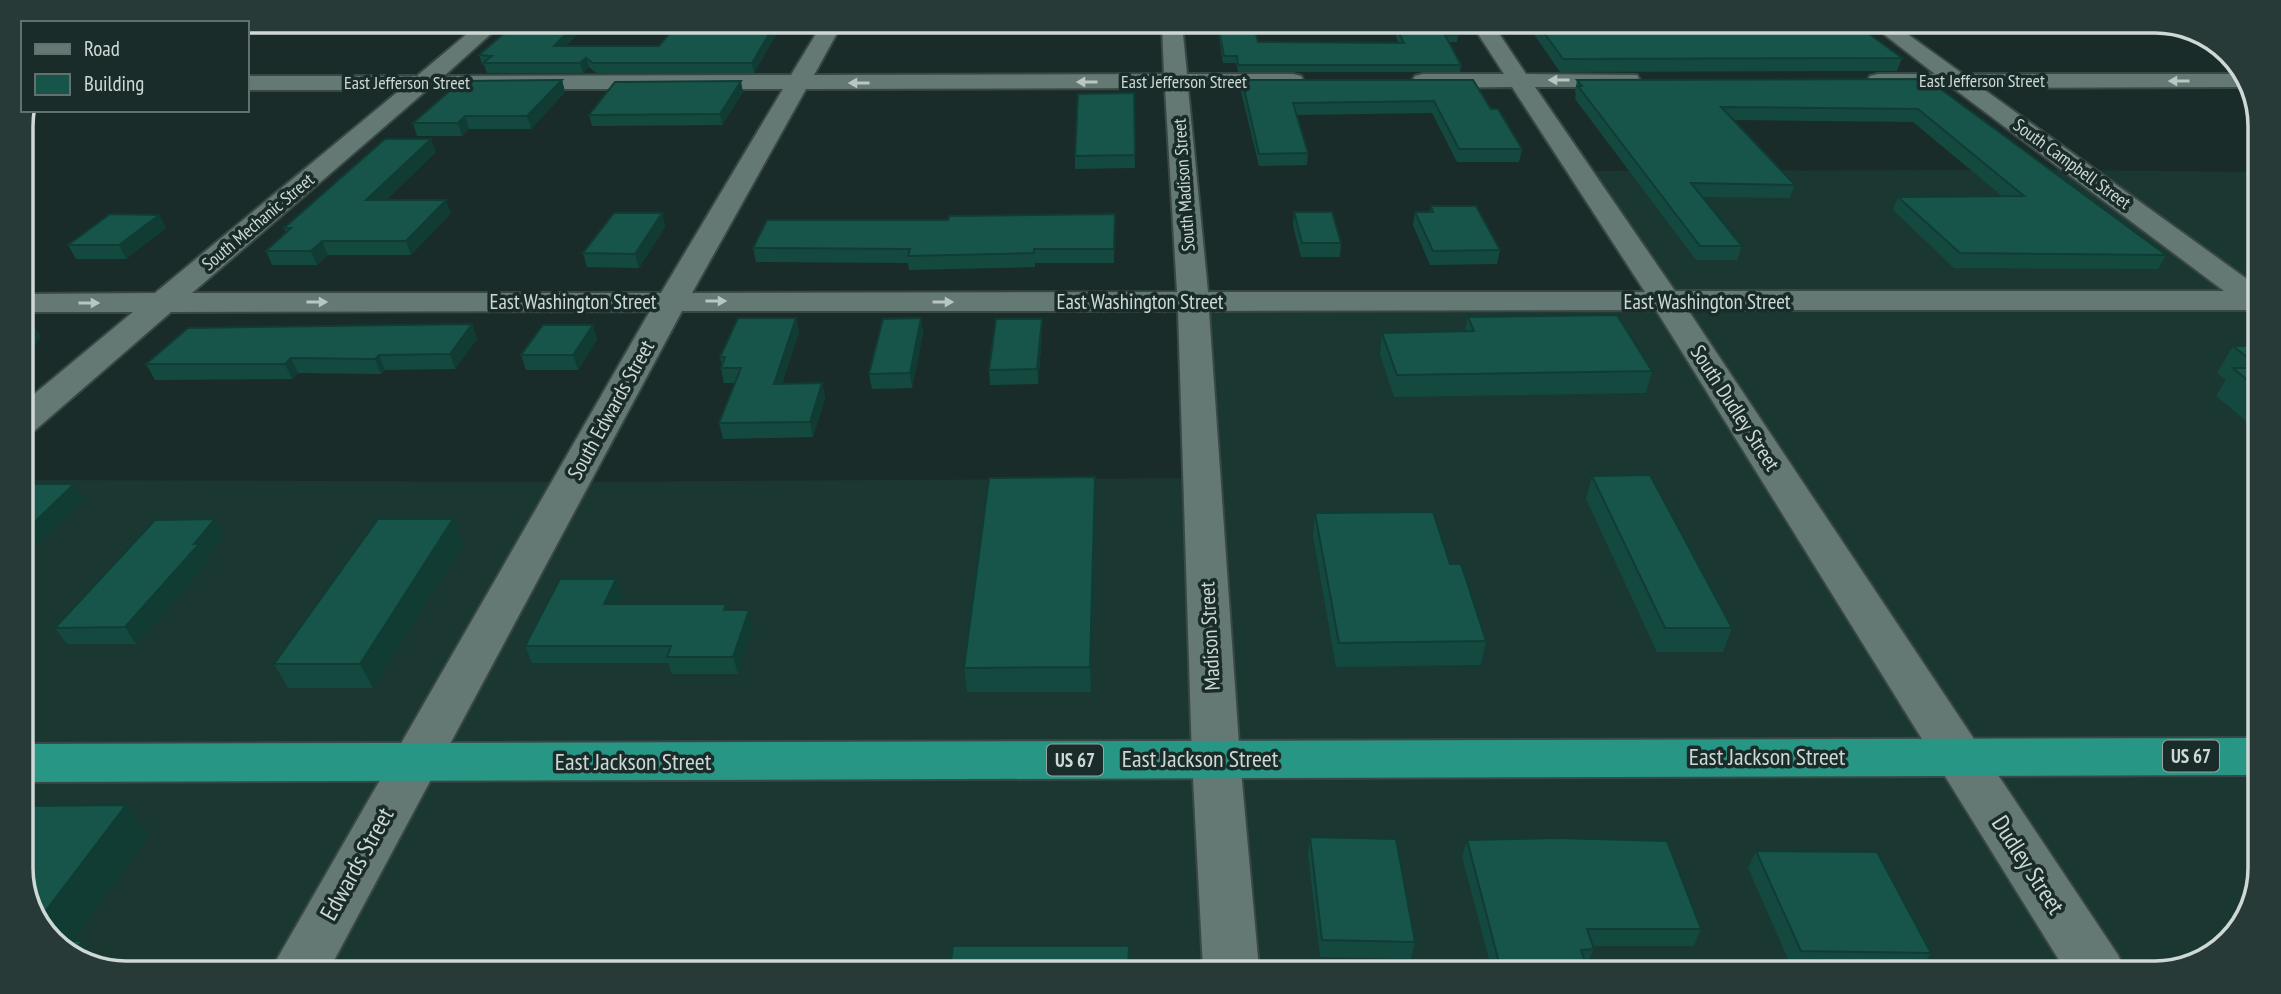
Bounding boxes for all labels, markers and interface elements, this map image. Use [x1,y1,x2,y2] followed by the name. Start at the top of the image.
[21,21,248,112] legend
[84,35,120,62] text: Road
[1919,69,2045,92] street label: East Jefferson Street
[84,70,144,97] text: Building
[1121,70,1247,93] street label: East Jefferson Street
[344,71,470,94] street label: East Jefferson Street
[1548,74,1570,86] one-way arrow
[2167,75,2189,87] one-way arrow
[1075,76,1097,88] one-way arrow
[848,77,870,89] one-way arrow
[2009,113,2135,214] street label: South Campbell Street
[1167,118,1200,252] street label: South Madison Street
[197,168,318,275] street label: South Mechanic Street
[489,288,657,315] street label: East Washington Street
[1056,288,1224,315] street label: East Washington Street
[1623,288,1791,315] street label: East Washington Street
[705,296,727,307] one-way arrow
[933,296,955,308] one-way arrow
[79,297,101,309] one-way arrow
[306,297,328,308] one-way arrow
[561,335,660,484] street label: South Edwards Street
[1685,340,1786,476] street label: South Dudley Street
[1193,581,1226,691] street label: Madison Street
[2163,740,2219,772] road number: US 67
[1689,741,1846,772] street label: East Jackson Street
[1122,743,1279,774] street label: East Jackson Street
[1047,744,1103,776] road number: US 67
[555,746,712,777] street label: East Jackson Street
[313,802,400,926] street label: Edwards Street
[1985,809,2072,920] street label: Dudley Street

